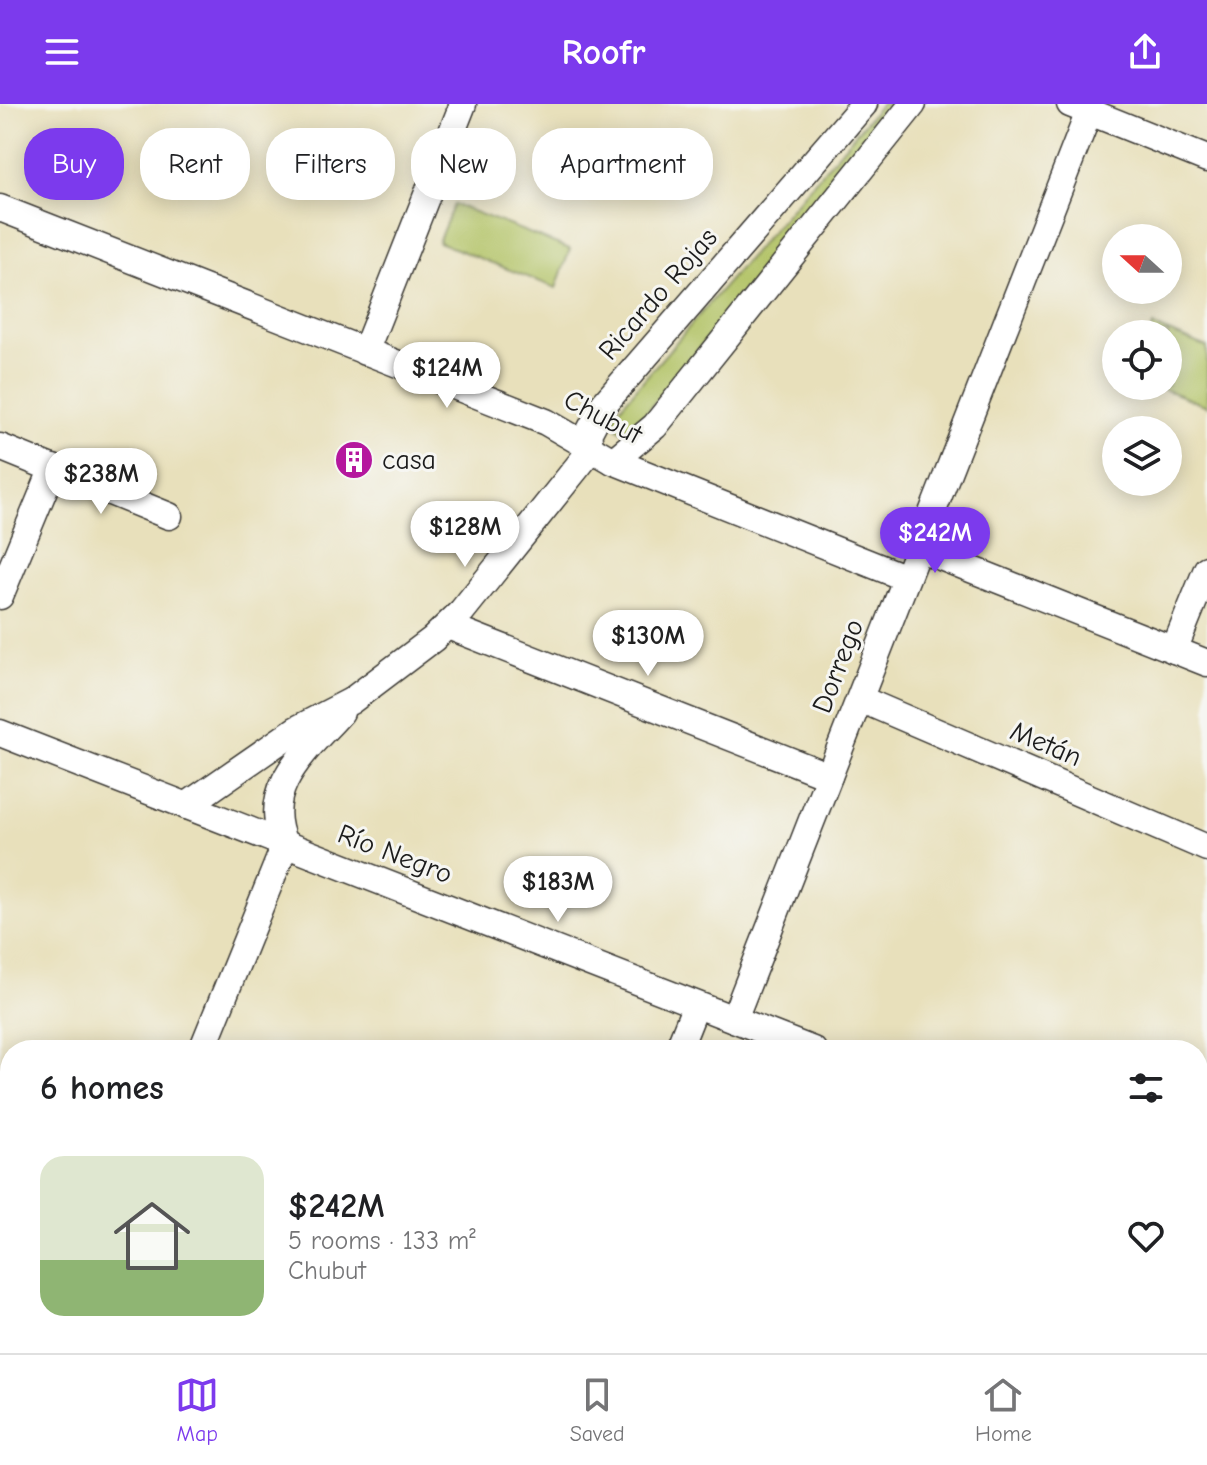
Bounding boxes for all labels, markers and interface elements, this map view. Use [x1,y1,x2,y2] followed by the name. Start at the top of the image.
[40,30,84,74] icon: menu
[1123,30,1167,74] icon: share
[561,32,646,73] text: Roofr
[24,128,124,200] chip: Buy
[140,128,250,200] chip: Rent
[266,128,395,200] chip: Filters
[411,128,516,200] chip: New
[532,128,713,200] chip: Apartment
[592,222,724,366] street label: Ricardo Rojas
[1102,224,1182,304] north arrow
[1102,224,1182,496] map controls
[1102,320,1182,400] button: locate
[391,342,503,410] pin: $124M
[411,353,483,383] text: $124M
[558,383,648,451] street label: Chubut
[1102,416,1182,496] button: layers
[333,439,375,481] building icon: casa
[382,444,436,476] place label: casa
[45,448,157,516] pin: $238M
[63,459,139,489] text: $238M
[409,501,521,569] pin: $128M
[879,507,991,575] pin: $242M
[428,512,502,542] text: $128M
[898,518,972,548] text: $242M
[592,610,704,678] pin: $130M
[806,615,870,717] street label: Dorrego
[611,621,685,651] text: $130M
[1005,715,1087,773] street label: Metán
[333,818,457,890] street label: Río Negro
[502,856,614,924] pin: $183M
[522,867,594,897] text: $183M
[1124,1066,1168,1110] icon: filters
[40,1068,164,1108] text: 6 homes
[288,1186,385,1226] text: $242M
[104,1188,200,1284] icon: home
[1124,1214,1168,1258] icon: heart
[288,1226,476,1256] text: 5 rooms · 133 m²
[288,1256,366,1286] text: Chubut
[175,1373,219,1447] tab: Map
[570,1373,625,1447] tab: Saved
[975,1373,1032,1447] tab: Home

